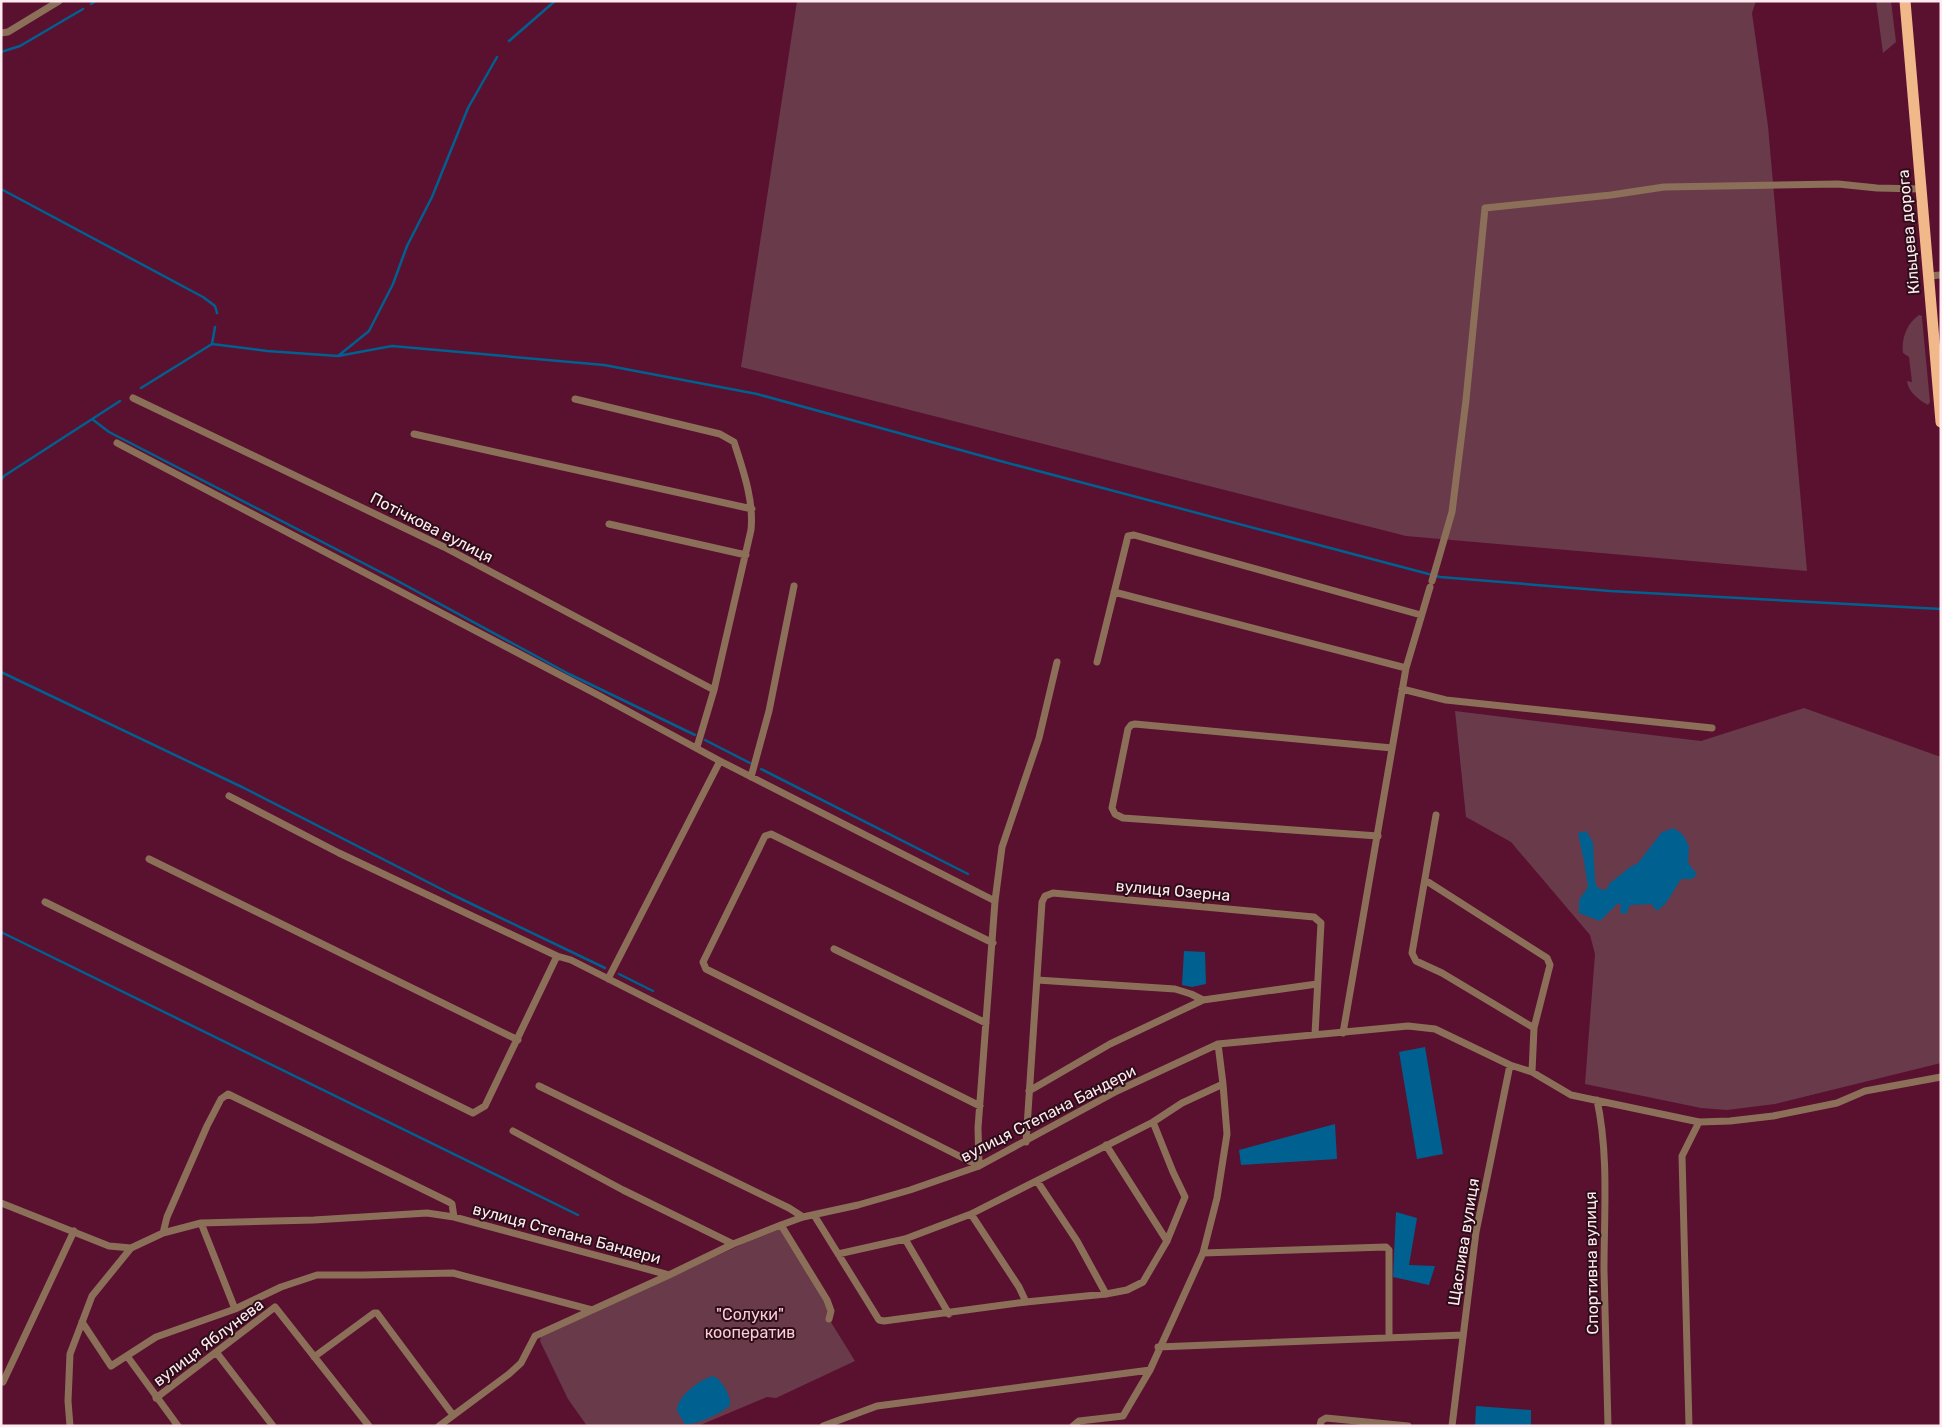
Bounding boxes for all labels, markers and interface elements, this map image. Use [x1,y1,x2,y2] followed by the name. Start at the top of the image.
[1894,169,1923,295] street label: Кільцева дорога
[367,488,496,567] street label: Потічкова вулиця
[1115,876,1231,905] street label: вулиця Озерна
[957,1061,1139,1166] street label: вулиця Степана Бандери
[1444,1177,1483,1307] street label: Щаслива вулиця
[1581,1191,1602,1335] street label: Спортивна вулиця
[471,1199,663,1268] street label: вулиця Степана Бандери
[149,1295,267,1390] street label: вулиця Яблунева
[705,1305,795,1342] park label: "Солуки" кооператив

